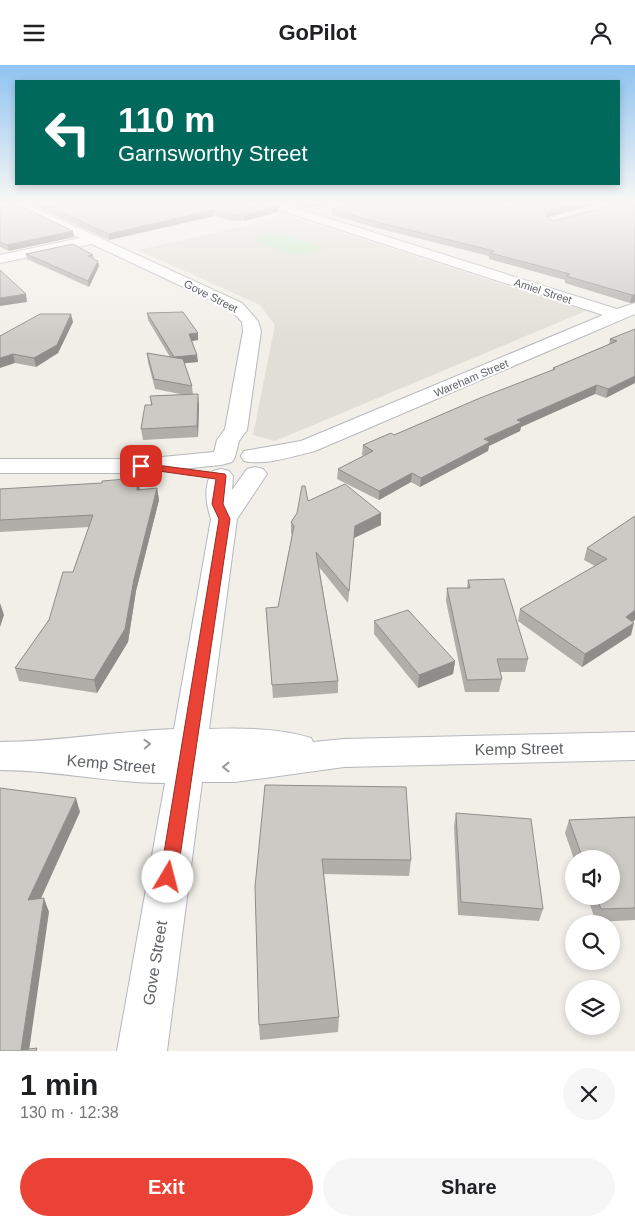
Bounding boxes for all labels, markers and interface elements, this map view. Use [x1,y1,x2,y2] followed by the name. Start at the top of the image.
[20,19,48,47] icon: menu
[587,19,615,47] icon: person
[278,20,357,45] text: GoPilot
[35,100,100,165] icon: left
[118,100,215,139] text: 110 m
[118,141,308,166] text: Garnsworthy Street
[513,276,573,306] street label: Amiel Street
[182,277,240,315] street label: Gove Street
[432,357,510,399] street label: Wareham Street
[120,445,162,487] pin
[127,452,155,480] icon: arrive
[143,739,151,750] one-way arrow
[474,740,564,758] street label: Kemp Street
[66,752,157,776] street label: Kemp Street
[222,762,230,772] one-way arrow
[141,850,193,902] position arrow
[565,850,620,1035] map controls
[565,850,620,905] button: sound
[565,915,620,970] button: search
[140,919,170,1006] street label: Gove Street
[565,980,620,1035] button: layers
[20,1068,98,1101] text: 1 min
[563,1068,615,1120] button: close
[20,1104,119,1121] text: 130 m · 12:38
[20,1158,313,1216] button: Exit
[323,1158,615,1216] button: Share

